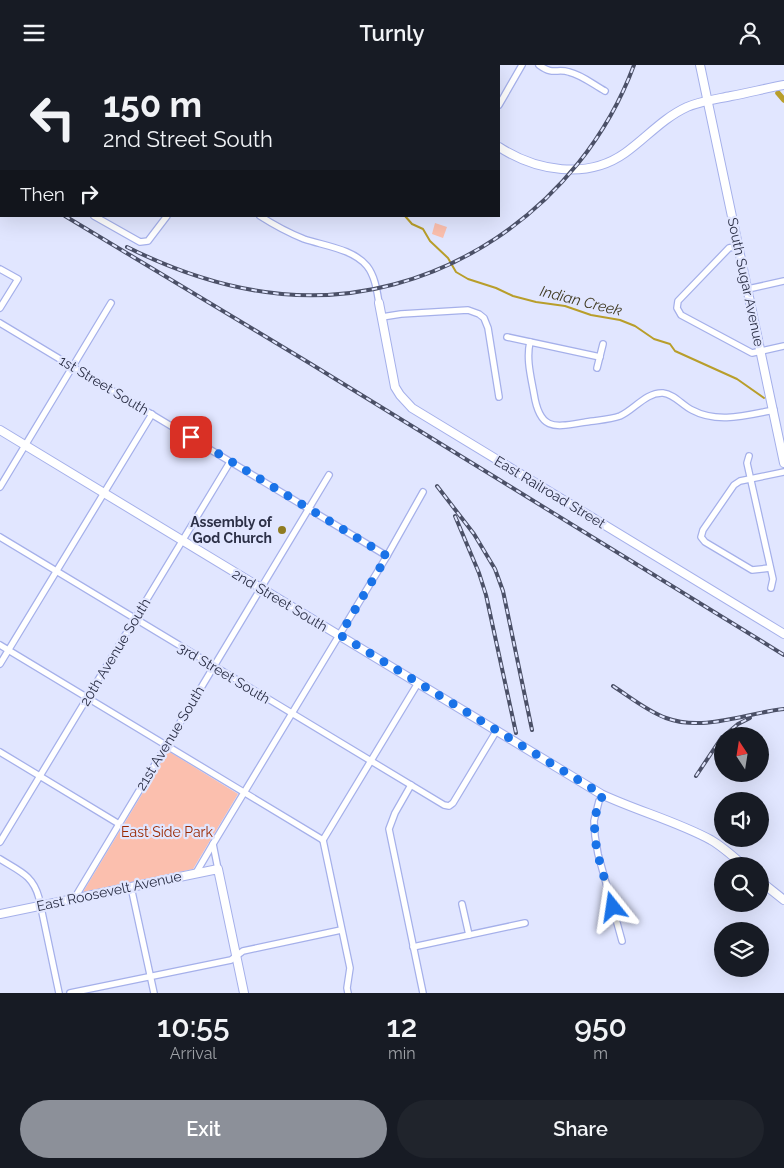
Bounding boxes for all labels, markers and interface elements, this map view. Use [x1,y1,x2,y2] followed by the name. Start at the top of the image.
[20,19,48,47] icon: menu
[736,19,764,47] icon: person
[359,20,425,46] text: Turnly
[103,84,202,125] text: 150 m
[20,85,85,150] icon: left
[103,126,273,152] text: 2nd Street South
[75,180,103,208] icon: right
[20,183,65,205] text: Then
[725,216,767,348] street label: South Sugar Avenue
[538,282,624,320] water label: Indian Creek
[56,352,152,418] street label: 1st Street South
[170,416,212,458] pin
[177,423,205,451] icon: arrive
[492,453,609,532] street label: East Railroad Street
[190,514,273,546] place label: Assembly of God Church
[276,524,288,536] marker: Assembly of God Church
[230,565,330,635] street label: 2nd Street South
[77,595,153,709] street label: 20th Avenue South
[175,639,273,707] street label: 3rd Street South
[133,683,207,793] street label: 21st Avenue South
[714,727,769,783] north arrow
[714,727,769,977] map controls
[714,792,769,847] button: sound
[121,824,213,840] park label: East Side Park
[714,857,769,912] button: search
[35,868,183,914] street label: East Roosevelt Avenue
[586,880,638,932] position arrow
[714,922,769,977] button: layers
[157,1009,229,1044] text: 10:55
[387,1009,417,1044] text: 12
[574,1009,627,1044] text: 950
[170,1044,217,1063] text: Arrival
[388,1044,416,1063] text: min
[593,1044,608,1063] text: m
[20,1100,387,1158] button: Exit
[397,1100,764,1158] button: Share

